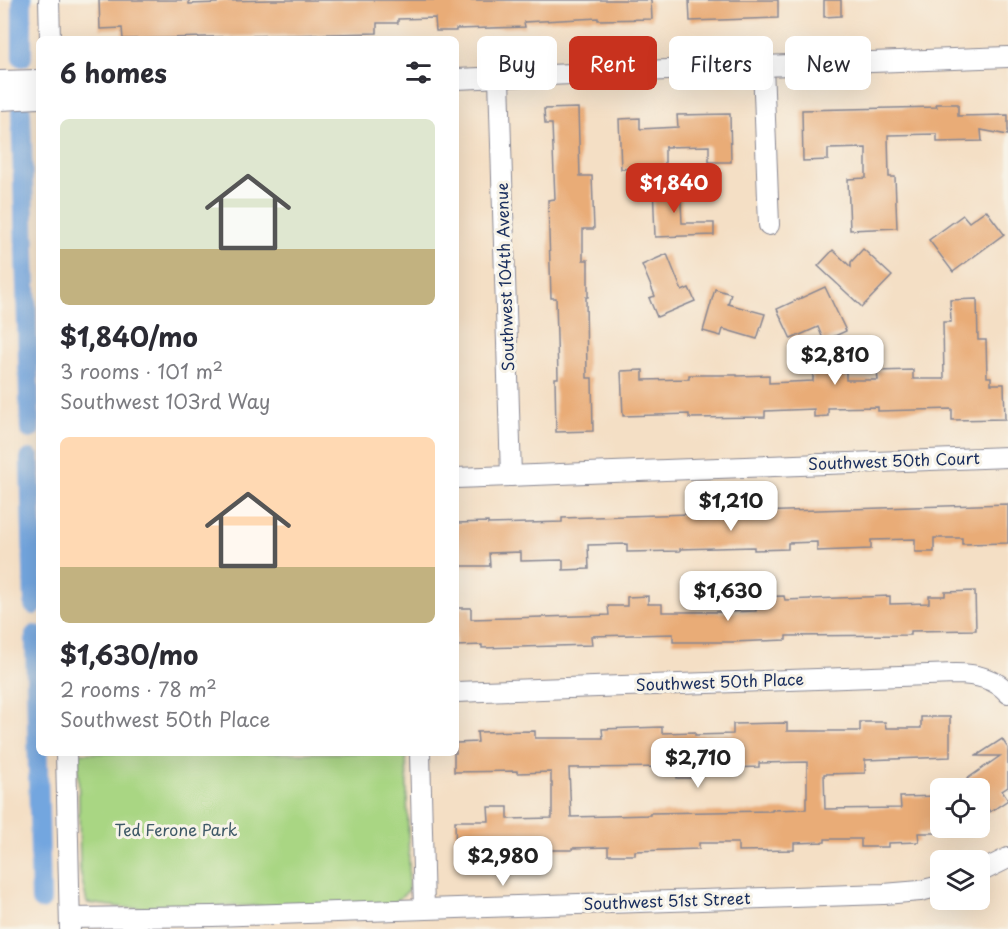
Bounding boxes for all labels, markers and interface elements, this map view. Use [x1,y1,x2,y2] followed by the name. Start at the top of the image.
[477,36,557,90] chip: Buy
[569,36,657,90] chip: Rent
[669,36,773,90] chip: Filters
[785,36,871,90] chip: New
[60,53,167,92] text: 6 homes
[402,56,435,89] icon: filters
[194,158,302,266] icon: home
[625,163,723,214] pin: $1,840
[640,167,708,197] text: $1,840
[489,182,519,372] street label: Southwest 104th Avenue
[60,317,198,356] text: $1,840/mo
[786,335,884,386] pin: $2,810
[801,339,869,369] text: $2,810
[60,356,223,386] text: 3 rooms · 101 m²
[60,386,271,416] text: Southwest 103rd Way
[808,445,981,475] street label: Southwest 50th Court
[194,476,302,584] icon: home
[682,481,780,532] pin: $1,210
[699,485,763,515] text: $1,210
[679,571,777,622] pin: $1,630
[694,575,762,605] text: $1,630
[60,635,198,674] text: $1,630/mo
[635,666,805,696] street label: Southwest 50th Place
[60,674,217,704] text: 2 rooms · 78 m²
[60,704,270,734] text: Southwest 50th Place
[649,738,747,789] pin: $2,710
[665,742,731,772] text: $2,710
[930,778,990,910] map controls
[930,778,990,838] button: locate
[114,817,238,841] park label: Ted Ferone Park
[454,836,552,887] pin: $2,980
[467,840,539,870] text: $2,980
[930,850,990,910] button: layers
[583,885,751,915] street label: Southwest 51st Street

